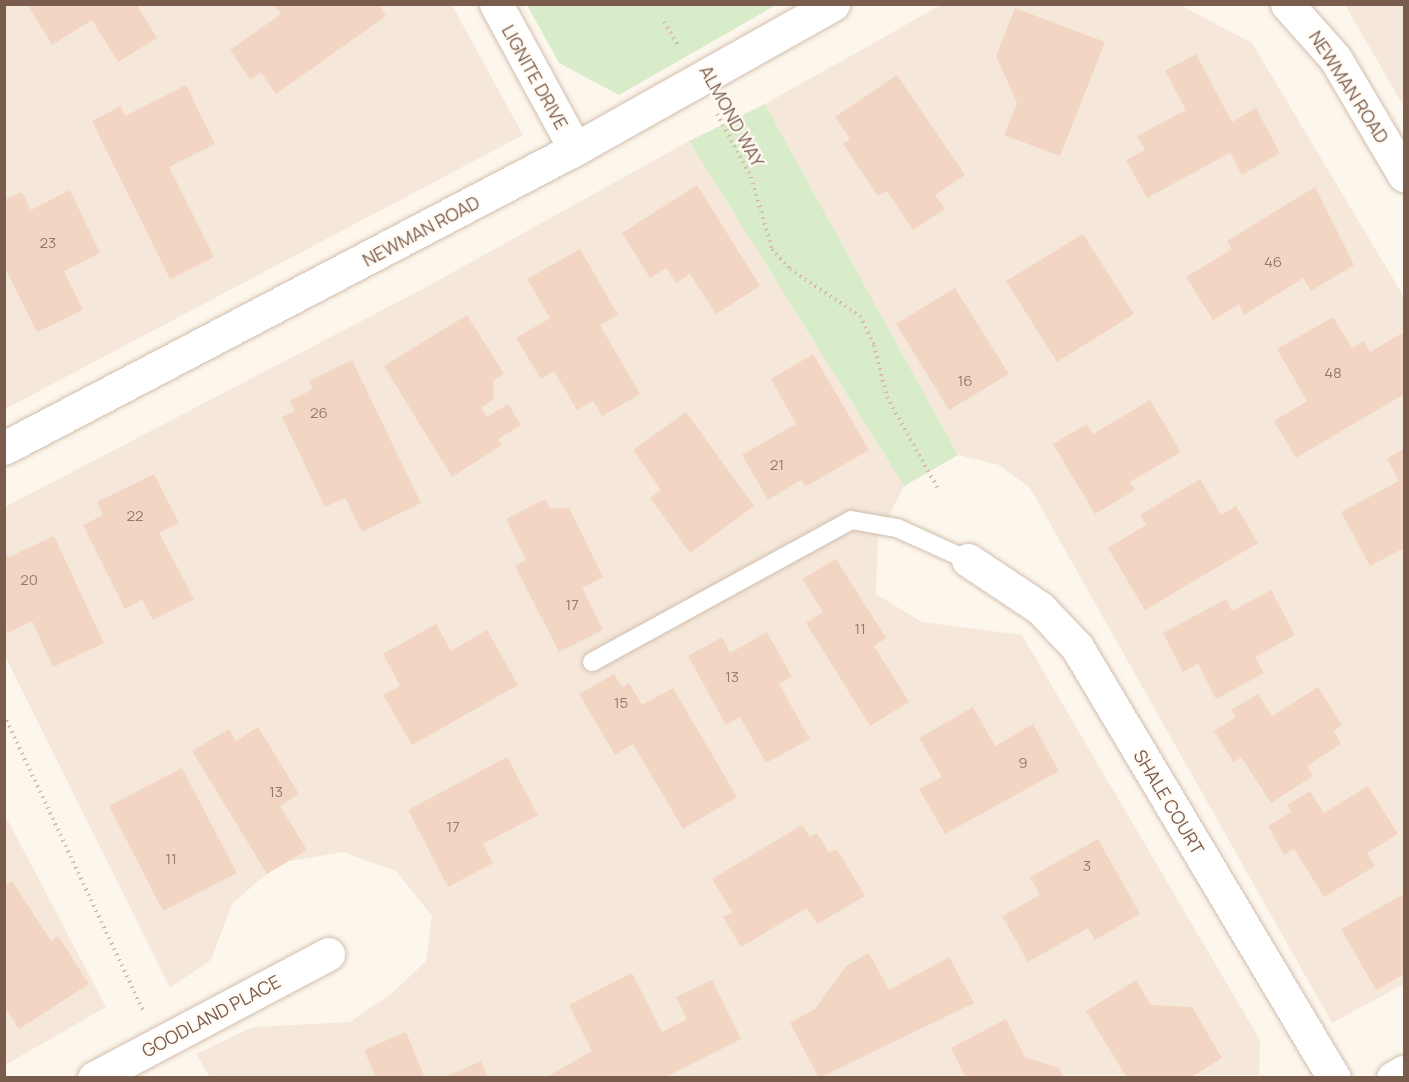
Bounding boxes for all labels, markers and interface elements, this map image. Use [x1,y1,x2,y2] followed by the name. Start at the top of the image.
[497,21,573,133] street label: LIGNITE DRIVE
[1305,27,1393,147] street label: NEWMAN ROAD
[695,61,769,171] street label: ALMOND WAY
[359,191,483,271] street label: NEWMAN ROAD
[40,234,56,252] house number: 23
[1264,253,1282,271] house number: 46
[1324,364,1342,382] house number: 48
[957,372,973,390] house number: 16
[310,404,328,422] house number: 26
[770,456,784,474] house number: 21
[126,507,144,525] house number: 22
[20,571,38,589] house number: 20
[565,596,579,614] house number: 17
[854,620,866,638] house number: 11
[725,668,739,686] house number: 13
[614,694,628,712] house number: 15
[1129,746,1209,858] street label: SHALE COURT
[1018,754,1028,772] house number: 9
[269,783,283,801] house number: 13
[446,818,460,836] house number: 17
[165,850,177,868] house number: 11
[1083,857,1091,875] house number: 3
[138,970,284,1062] street label: GOODLAND PLACE

